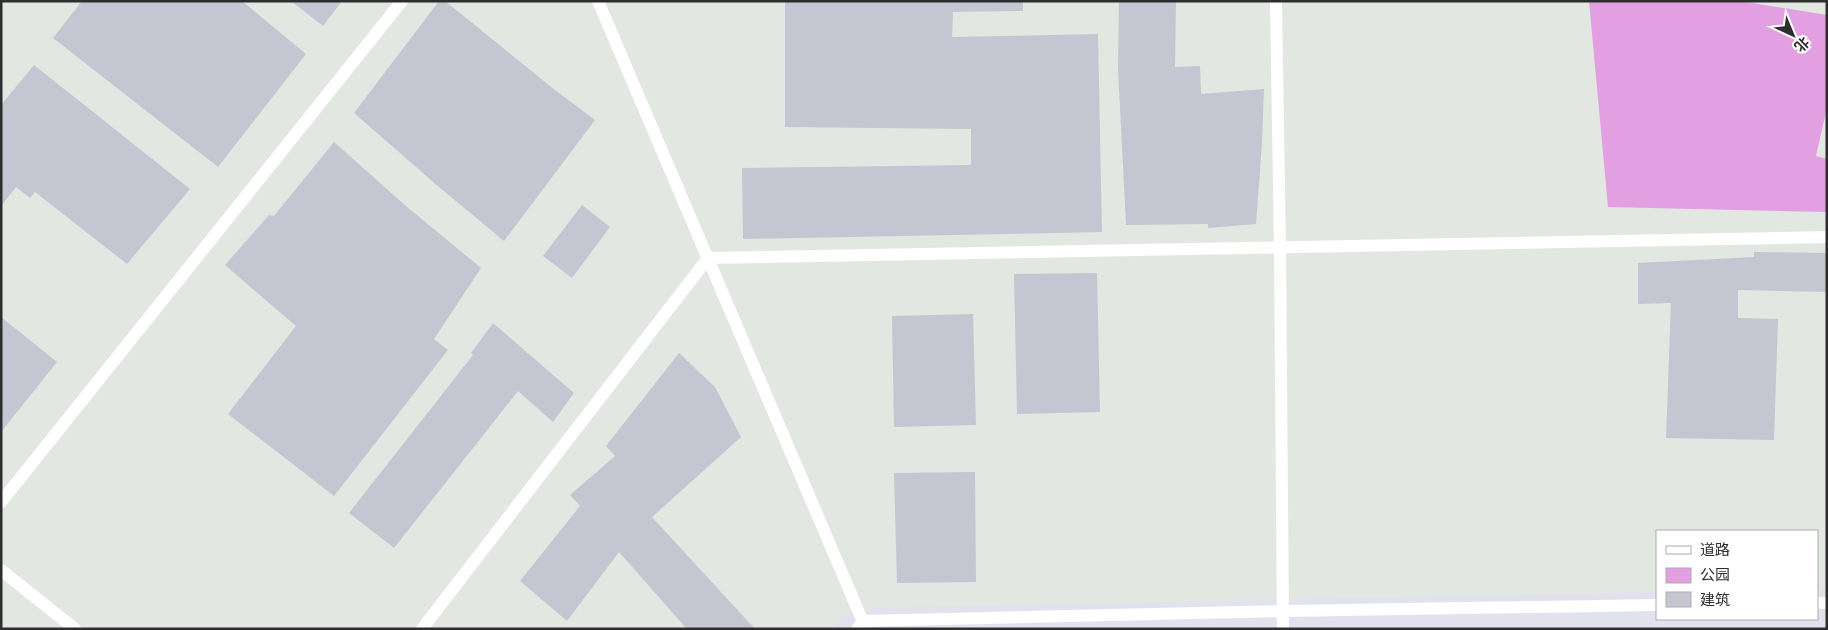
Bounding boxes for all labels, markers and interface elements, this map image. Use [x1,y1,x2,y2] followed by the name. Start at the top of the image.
[1768,10,1818,60] north arrow
[1791,34,1813,56] text: 北
[1656,530,1818,620] legend
[1700,540,1730,558] text: 道路
[1700,565,1730,583] text: 公园
[1700,590,1730,608] text: 建筑

